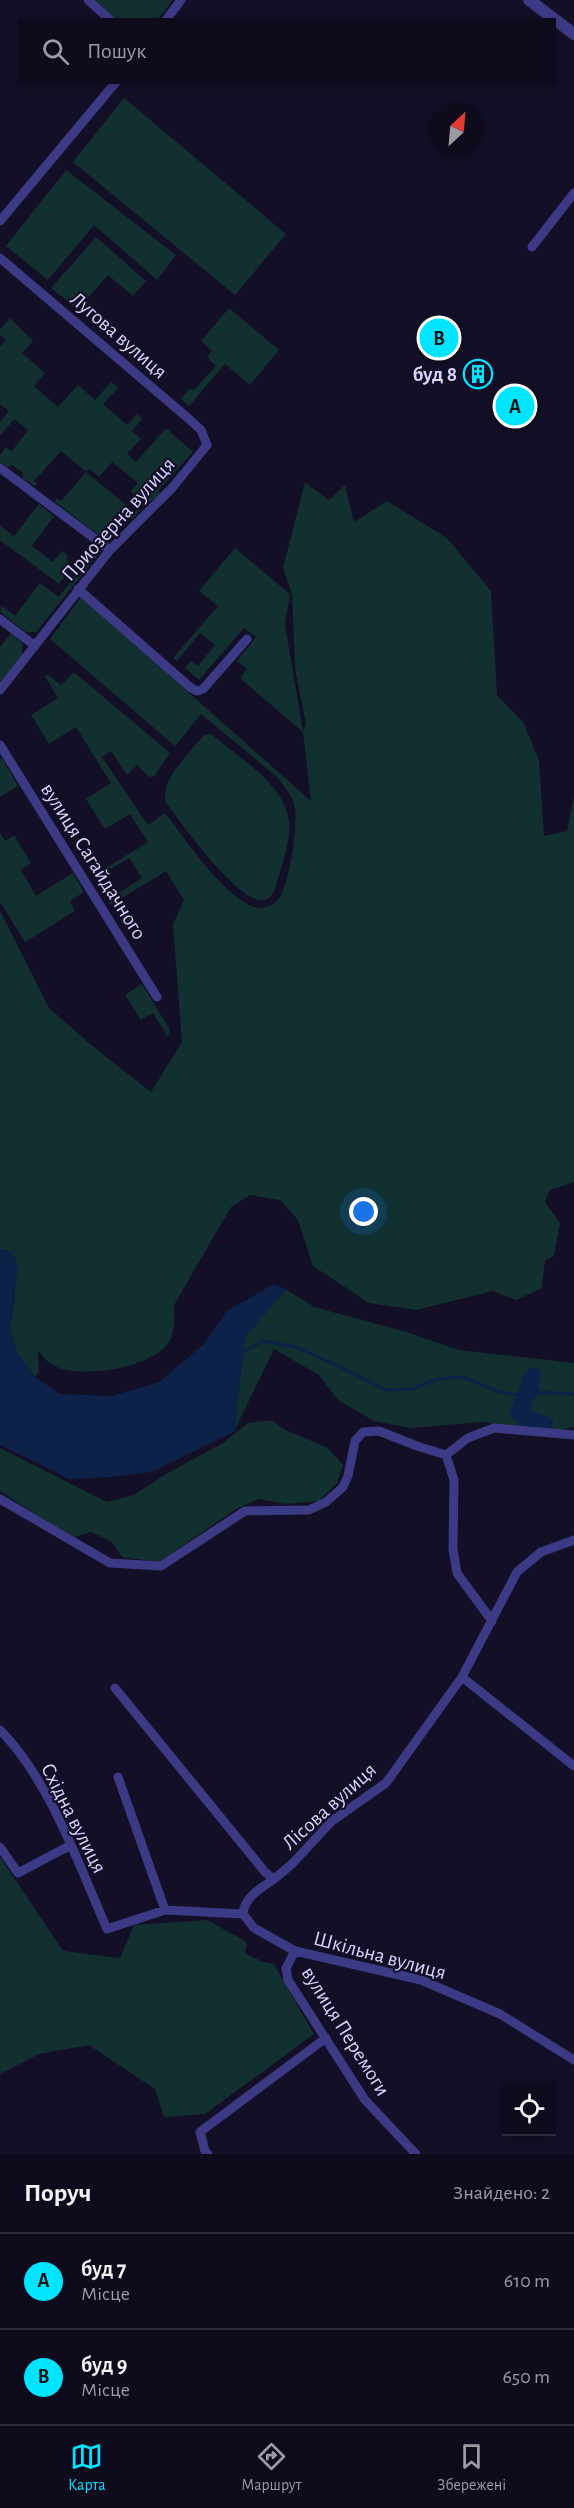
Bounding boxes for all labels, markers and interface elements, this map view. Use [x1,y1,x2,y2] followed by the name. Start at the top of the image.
[18,18,556,84] search box
[39,35,72,68] icon: search
[87,40,146,62] text: Пошук
[430,102,484,156] north arrow
[66,288,171,383] street label: Лугова вулиця
[420,316,458,360] pin: B
[462,358,494,390] building icon: буд 8
[413,364,457,385] place label: буд 8
[496,384,534,428] pin: A
[58,454,179,585] street label: Приозерна вулиця
[37,779,150,943] street label: вулиця Сагайдачного
[349,1197,378,1226] your location
[278,1759,380,1854] street label: Лісова вулиця
[37,1760,110,1877] street label: Східна вулиця
[311,1928,448,1983] street label: Шкільна вулиця
[297,1963,394,2100] street label: вулиця Перемоги
[502,2082,556,2136] map controls
[502,2082,556,2136] button: locate
[24,2180,91,2206] text: Поруч
[453,2183,550,2203] text: Знайдено: 2
[81,2258,126,2280] text: буд 7
[38,2271,50,2291] text: A
[504,2271,550,2291] text: 610 m
[81,2284,130,2304] text: Місце
[81,2354,127,2376] text: буд 9
[38,2367,49,2387] text: B
[502,2367,550,2387] text: 650 m
[81,2380,130,2400] text: Місце
[68,2440,105,2495] tab: Карта
[241,2440,301,2495] tab: Маршрут
[437,2440,506,2495] tab: Збережені

